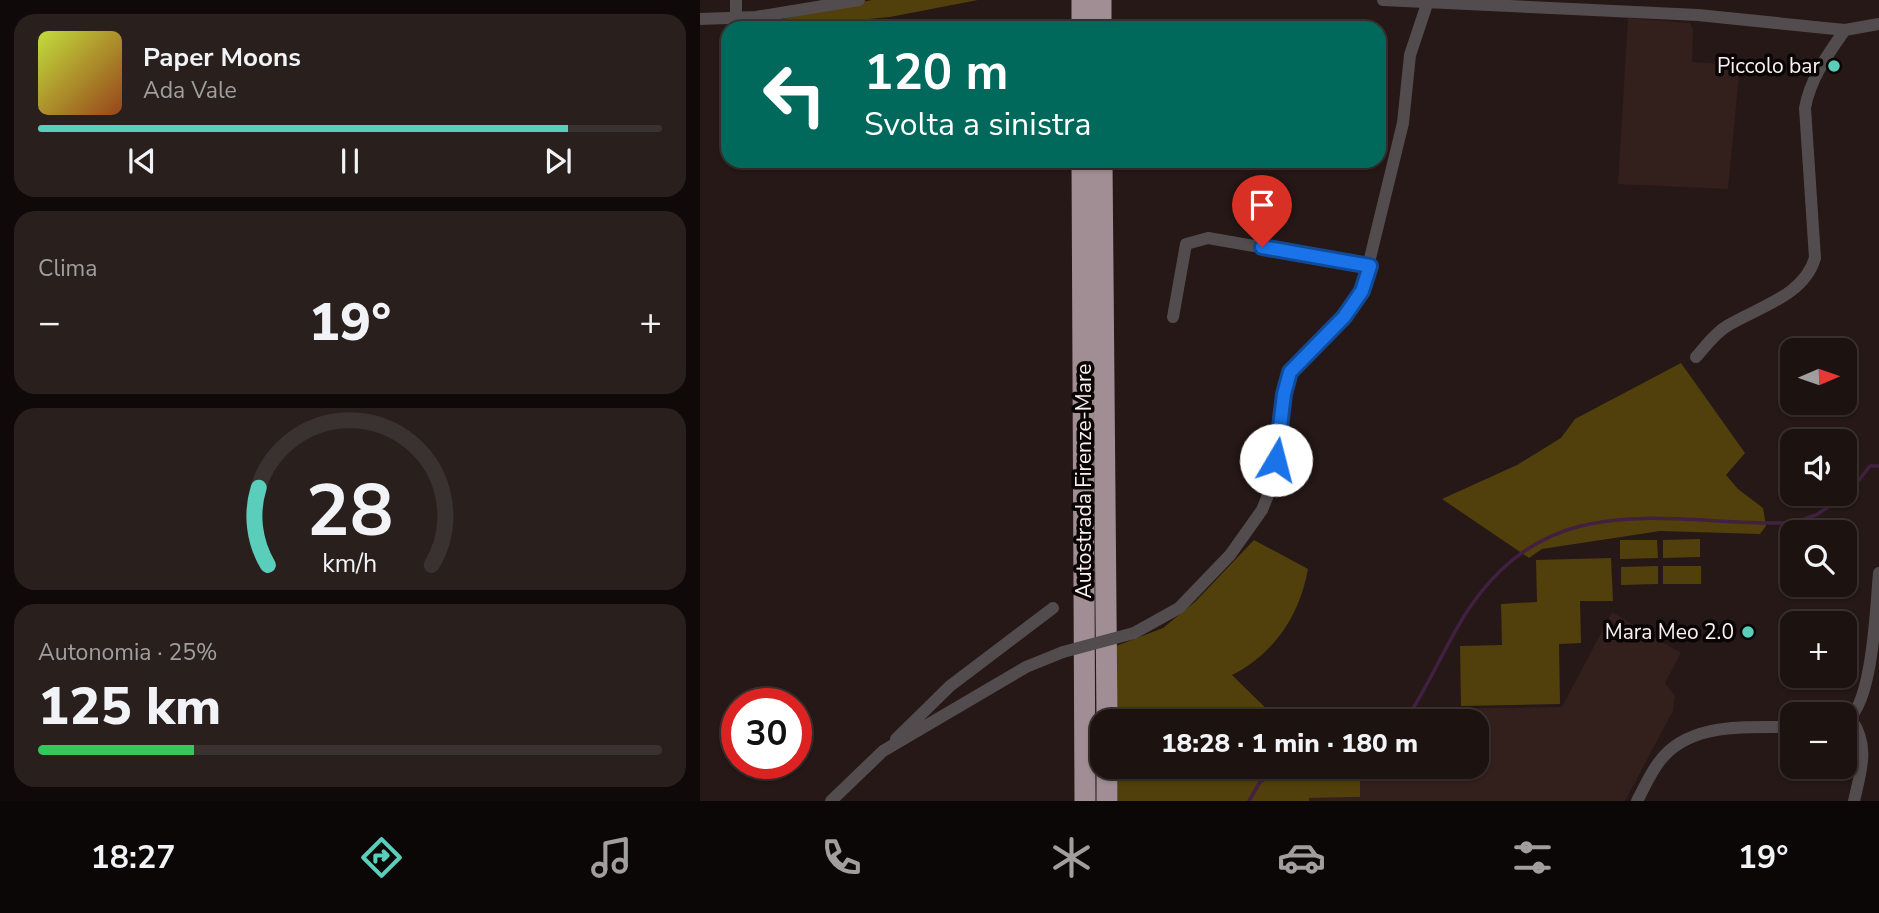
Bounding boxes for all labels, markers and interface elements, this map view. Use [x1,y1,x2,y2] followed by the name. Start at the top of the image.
[864,39,1008,106] text: 120 m
[143,40,301,75] text: Paper Moons
[749,49,840,140] icon: left
[1717,52,1820,80] place label: Piccolo bar
[1826,58,1842,74] marker: Piccolo bar
[143,75,237,106] text: Ada Vale
[864,103,1091,146] text: Svolta a sinistra
[123,142,161,180] icon: previous
[331,142,369,180] icon: pause
[539,142,577,180] icon: next
[1232,175,1292,247] pin
[1243,186,1281,224] icon: arrive
[38,253,98,284] text: Clima
[309,287,391,358] text: 19°
[38,297,61,348] text: −
[639,297,662,348] text: +
[1780,338,1857,415] north arrow
[1780,338,1857,779] map controls
[1070,363,1098,599] street label: Autostrada Firenze-Mare
[1239,423,1313,497] position arrow
[1780,429,1857,506] button: sound
[306,461,394,561] text: 28
[1780,520,1857,597] button: search
[322,547,378,581] text: km/h
[1780,611,1857,688] button: +
[1605,618,1734,646] place label: Mara Meo 2.0
[1740,624,1756,640] marker: Mara Meo 2.0
[38,637,218,668] text: Autonomia · 25%
[38,671,221,742] text: 125 km
[721,688,812,779] speed limit sign: 30
[1780,702,1857,779] button: −
[1161,726,1418,761] text: 18:28 · 1 min · 180 m
[357,833,406,882] icon: directions
[587,833,636,882] icon: music
[817,833,866,882] icon: phone
[1047,833,1096,882] icon: climate
[1277,833,1326,882] icon: car
[1508,833,1557,882] icon: filters
[91,836,175,879] text: 18:27
[1738,836,1788,879] text: 19°

